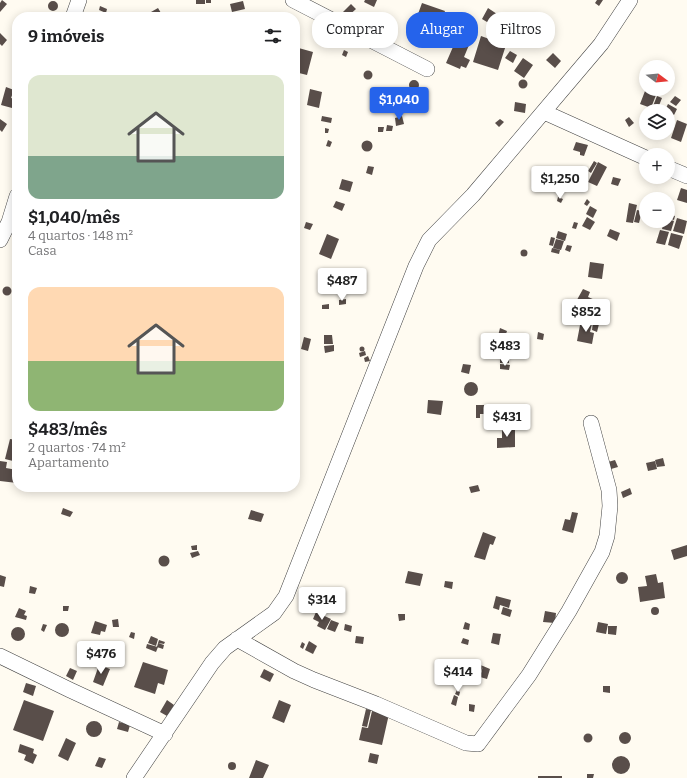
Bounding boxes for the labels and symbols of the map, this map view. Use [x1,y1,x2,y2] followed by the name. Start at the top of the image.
[639,60,675,96] north arrow
[366,87,432,121] pin: $1,040
[527,166,593,200] pin: $1,250
[318,268,366,302] pin: $487
[562,299,610,333] pin: $852
[481,333,529,367] pin: $483
[483,404,531,438] pin: $431
[298,587,346,621] pin: $314
[77,641,125,675] pin: $476
[434,659,482,693] pin: $414

